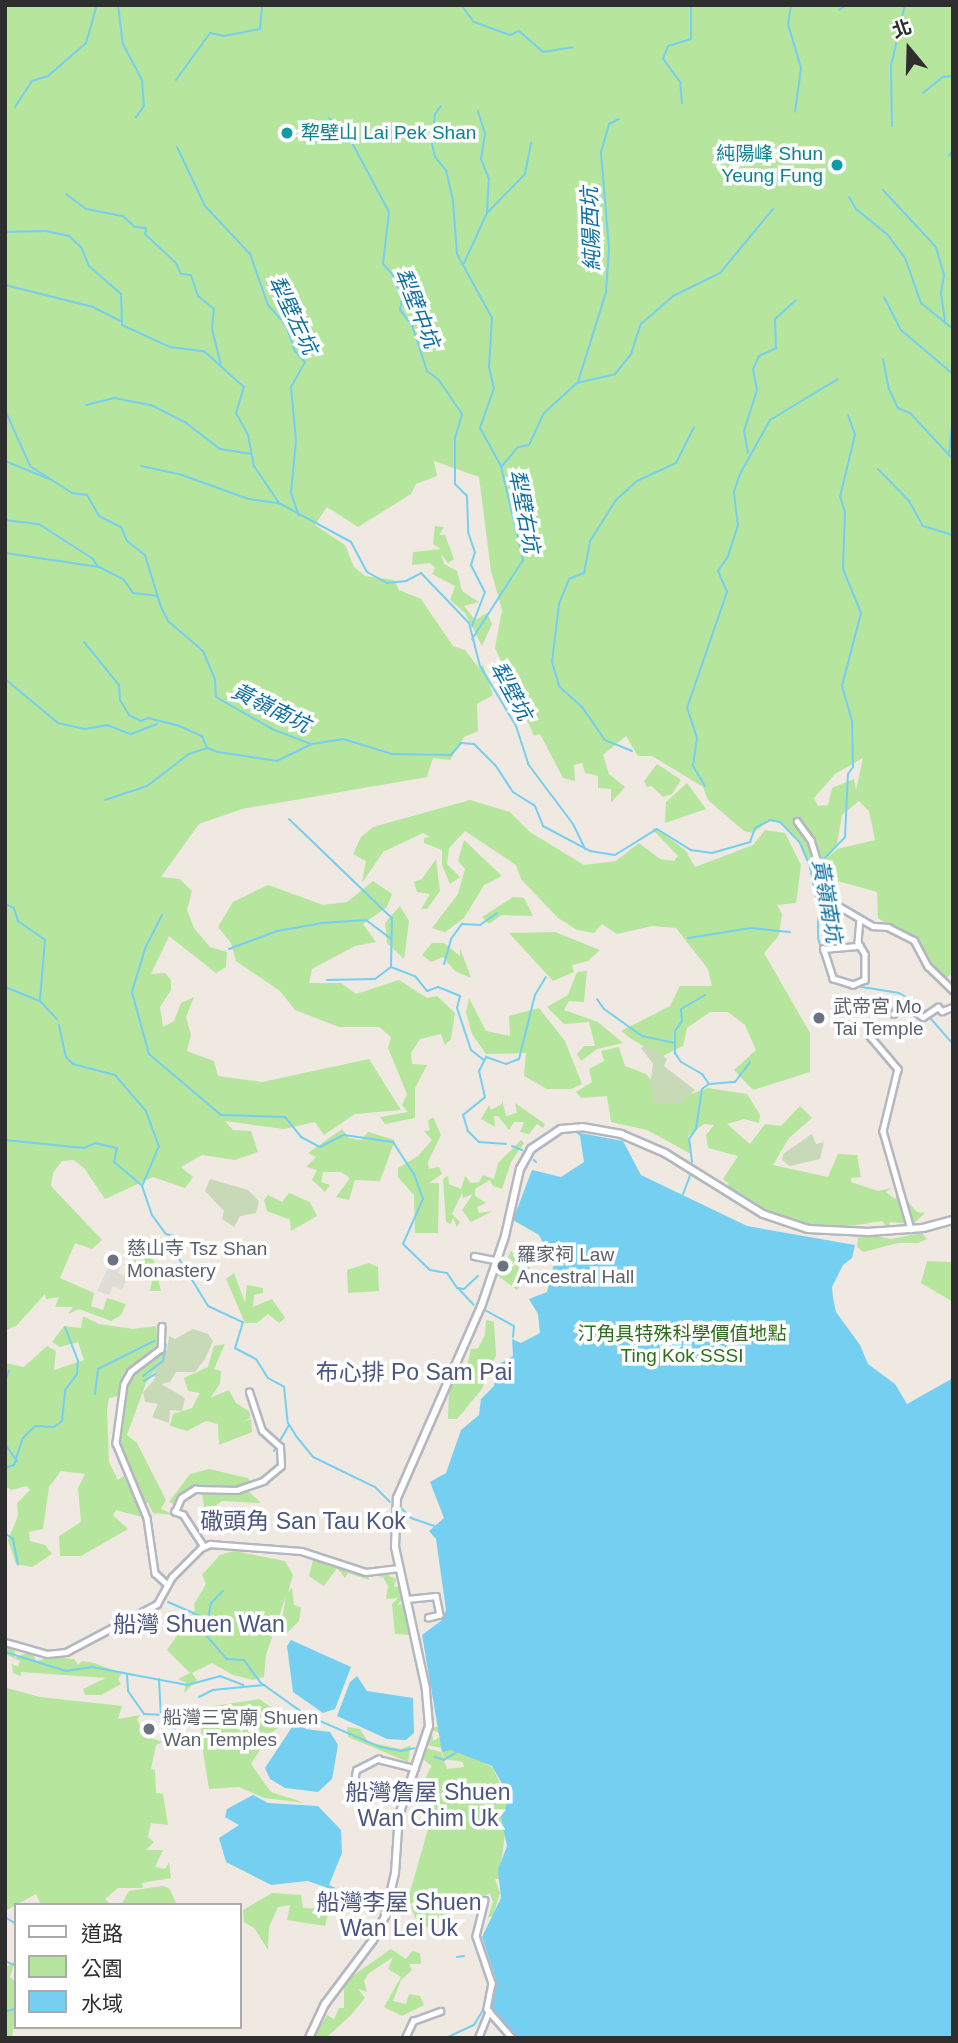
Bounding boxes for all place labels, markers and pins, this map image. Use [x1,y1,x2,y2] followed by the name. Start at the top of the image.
[301,122,476,144] place label: 犂壁山 Lai Pek Shan
[279,125,295,141] marker: 犂壁山 Lai Pek Shan
[716,143,823,187] place label: 純陽峰 Shun Yeung Fung
[829,157,845,173] marker: 純陽峰 Shun Yeung Fung
[833,996,924,1040] place label: 武帝宮 Mo Tai Temple
[811,1010,827,1026] marker: 武帝宮 Mo Tai Temple
[127,1238,267,1282] place label: 慈山寺 Tsz Shan Monastery
[517,1244,634,1288] place label: 羅家祠 Law Ancestral Hall
[105,1252,121,1268] marker: 慈山寺 Tsz Shan Monastery
[495,1258,511,1274] marker: 羅家祠 Law Ancestral Hall
[163,1707,318,1751] place label: 船灣三宮廟 Shuen Wan Temples
[141,1721,157,1737] marker: 船灣三宮廟 Shuen Wan Temples

